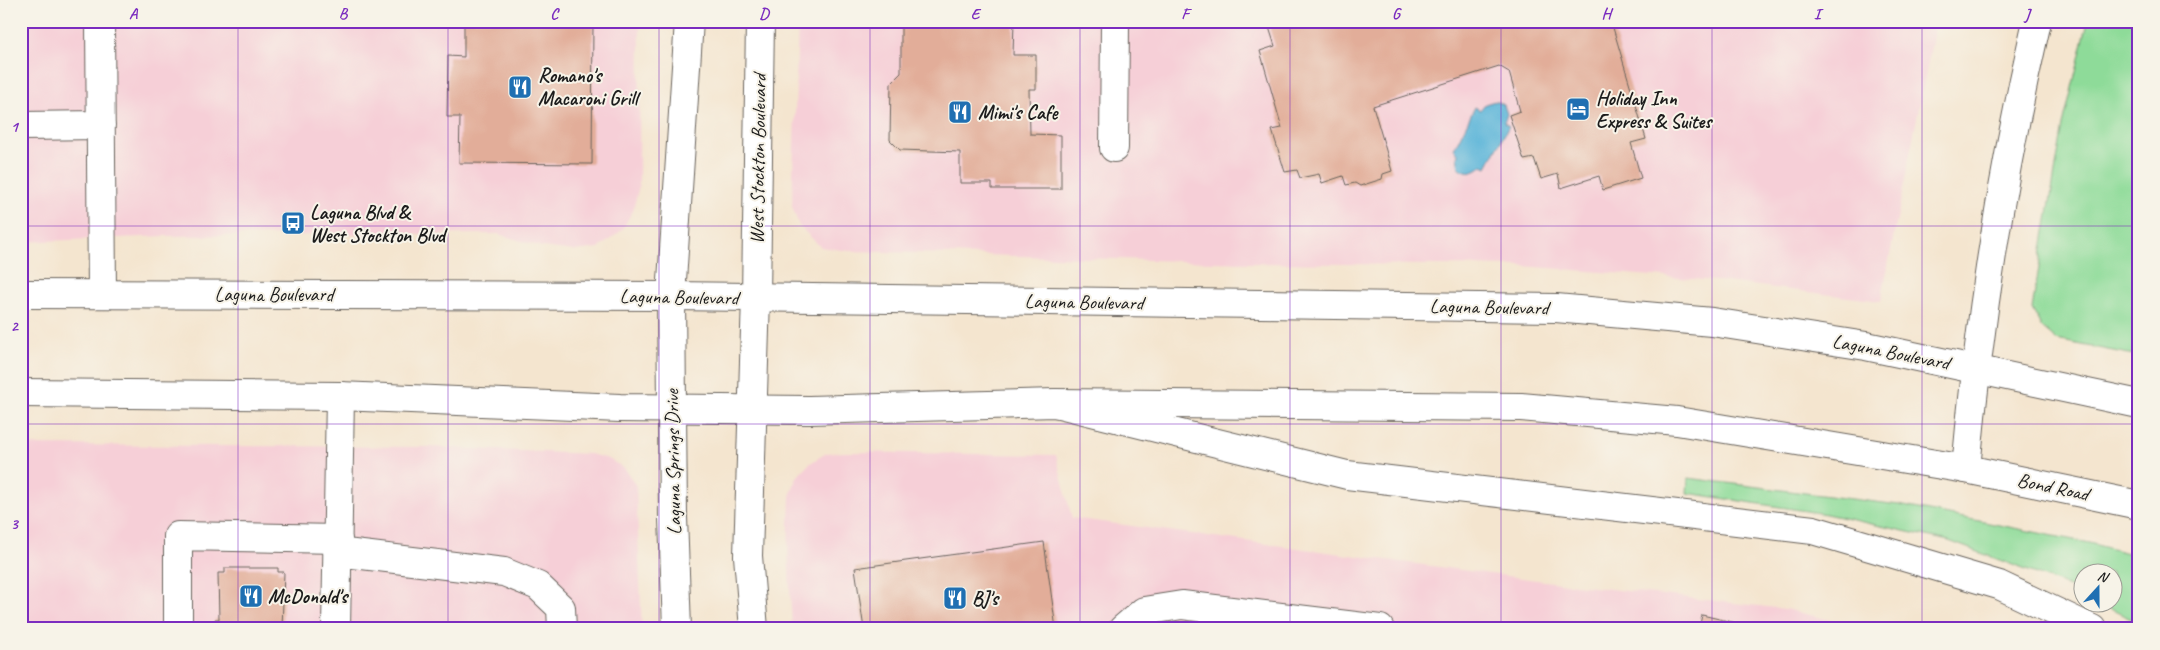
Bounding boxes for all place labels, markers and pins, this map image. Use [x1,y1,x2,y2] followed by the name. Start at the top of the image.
[538,63,641,111] place label: Romano's Macaroni Grill
[507,74,533,100] restaurant icon: Romano's Macaroni Grill
[1596,86,1713,134] place label: Holiday Inn Express & Suites
[1565,96,1591,122] hotel icon: Holiday Inn Express & Suites
[947,99,973,125] restaurant icon: Mimi's Cafe
[978,100,1059,125] place label: Mimi's Cafe
[310,200,449,248] place label: Laguna Blvd & West Stockton Blvd
[280,210,306,236] bus stop icon: Laguna Blvd & West Stockton Blvd
[238,583,264,609] restaurant icon: McDonald's
[268,584,349,609] place label: McDonald's
[942,585,968,611] restaurant icon: BJ's
[972,586,1000,611] place label: BJ's

